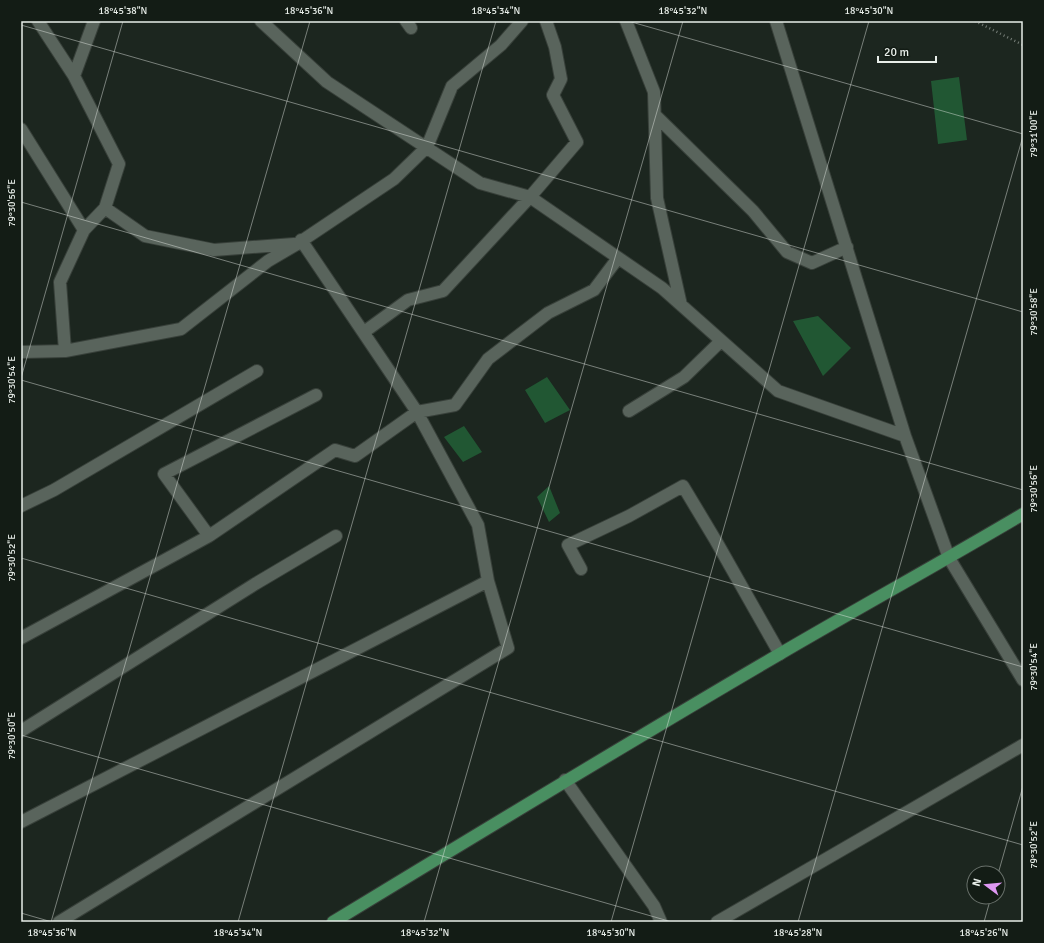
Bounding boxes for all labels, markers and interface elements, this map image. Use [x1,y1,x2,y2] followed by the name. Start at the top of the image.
[99,5,147,17] text: 18°45'38"N
[285,5,333,17] text: 18°45'36"N
[472,5,520,17] text: 18°45'34"N
[659,5,707,17] text: 18°45'32"N
[845,5,893,17] text: 18°45'30"N
[878,38,936,64] scale bar
[884,45,909,60] text: 20 m
[1028,110,1040,158] text: 79°31'00"E
[6,179,18,227] text: 79°30'56"E
[1028,288,1040,336] text: 79°30'58"E
[6,356,18,404] text: 79°30'54"E
[1028,465,1040,513] text: 79°30'56"E
[6,534,18,582] text: 79°30'52"E
[1028,643,1040,691] text: 79°30'54"E
[6,712,18,760] text: 79°30'50"E
[1028,821,1040,869] text: 79°30'52"E
[966,865,1006,905] north arrow
[970,877,984,888] text: N
[28,927,76,939] text: 18°45'36"N
[214,927,262,939] text: 18°45'34"N
[401,927,449,939] text: 18°45'32"N
[587,927,635,939] text: 18°45'30"N
[774,927,822,939] text: 18°45'28"N
[960,927,1008,939] text: 18°45'26"N

